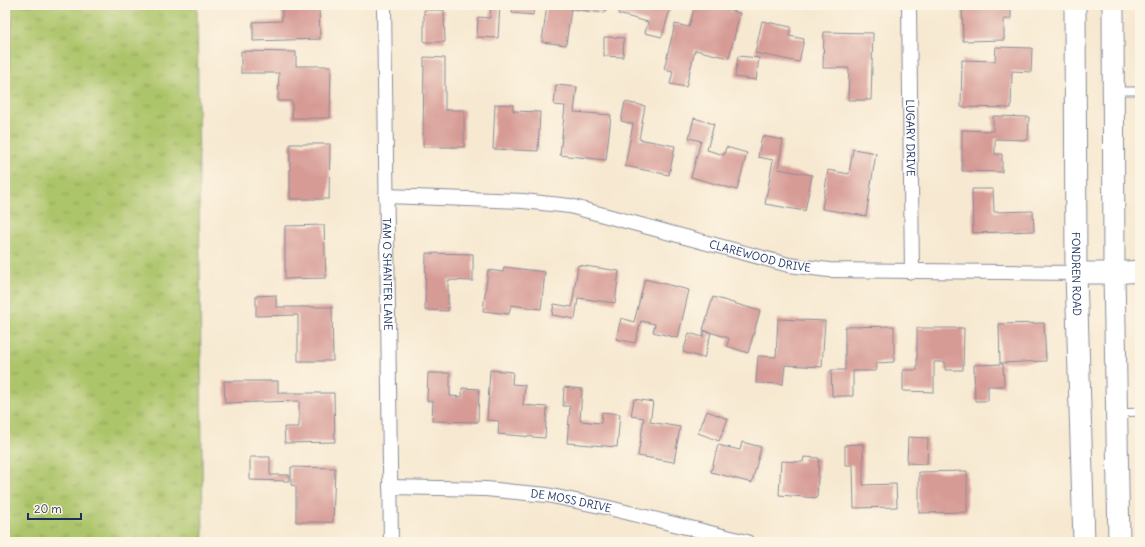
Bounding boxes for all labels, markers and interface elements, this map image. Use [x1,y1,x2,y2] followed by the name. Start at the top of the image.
[903,100,918,176] street label: LUGARY DRIVE
[380,218,395,330] street label: TAM O SHANTER LANE
[1069,232,1084,316] street label: FONDREN ROAD
[708,237,812,275] street label: CLAREWOOD DRIVE
[530,486,613,515] street label: DE MOSS DRIVE
[28,495,81,521] scale bar
[34,501,62,516] text: 20 m

